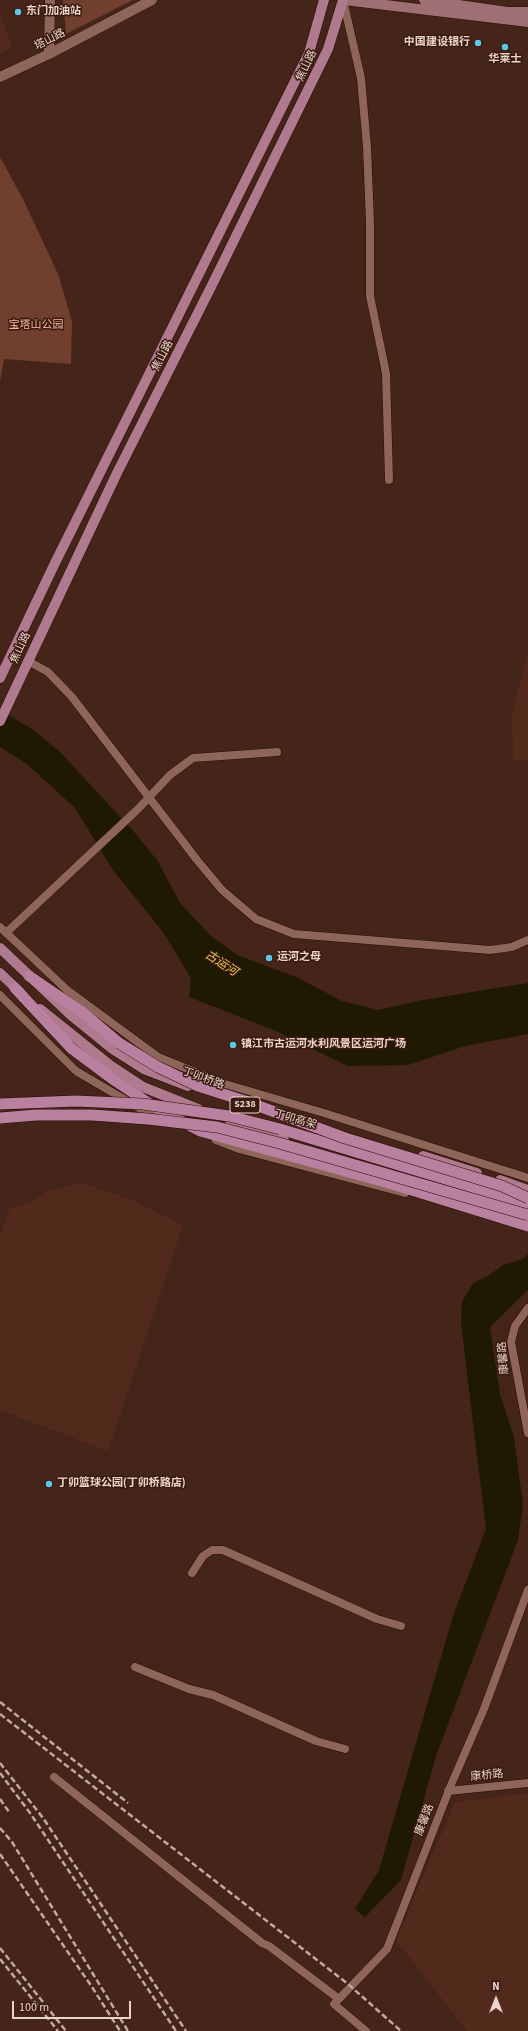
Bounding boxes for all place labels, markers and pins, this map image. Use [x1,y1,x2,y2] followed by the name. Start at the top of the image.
[26,5,81,19] place label: 东门加油站
[13,7,23,17] marker: 东门加油站
[404,36,470,50] place label: 中国建设银行
[473,38,483,48] marker: 中国建设银行
[500,42,510,52] marker: 华莱士
[489,53,521,67] place label: 华莱士
[277,951,321,965] place label: 运河之母
[264,953,274,963] marker: 运河之母
[241,1038,406,1052] place label: 镇江市古运河水利风景区运河广场
[228,1040,238,1050] marker: 镇江市古运河水利风景区运河广场
[57,1477,186,1491] place label: 丁卯篮球公园(丁卯桥路店)
[44,1479,54,1489] marker: 丁卯篮球公园(丁卯桥路店)

